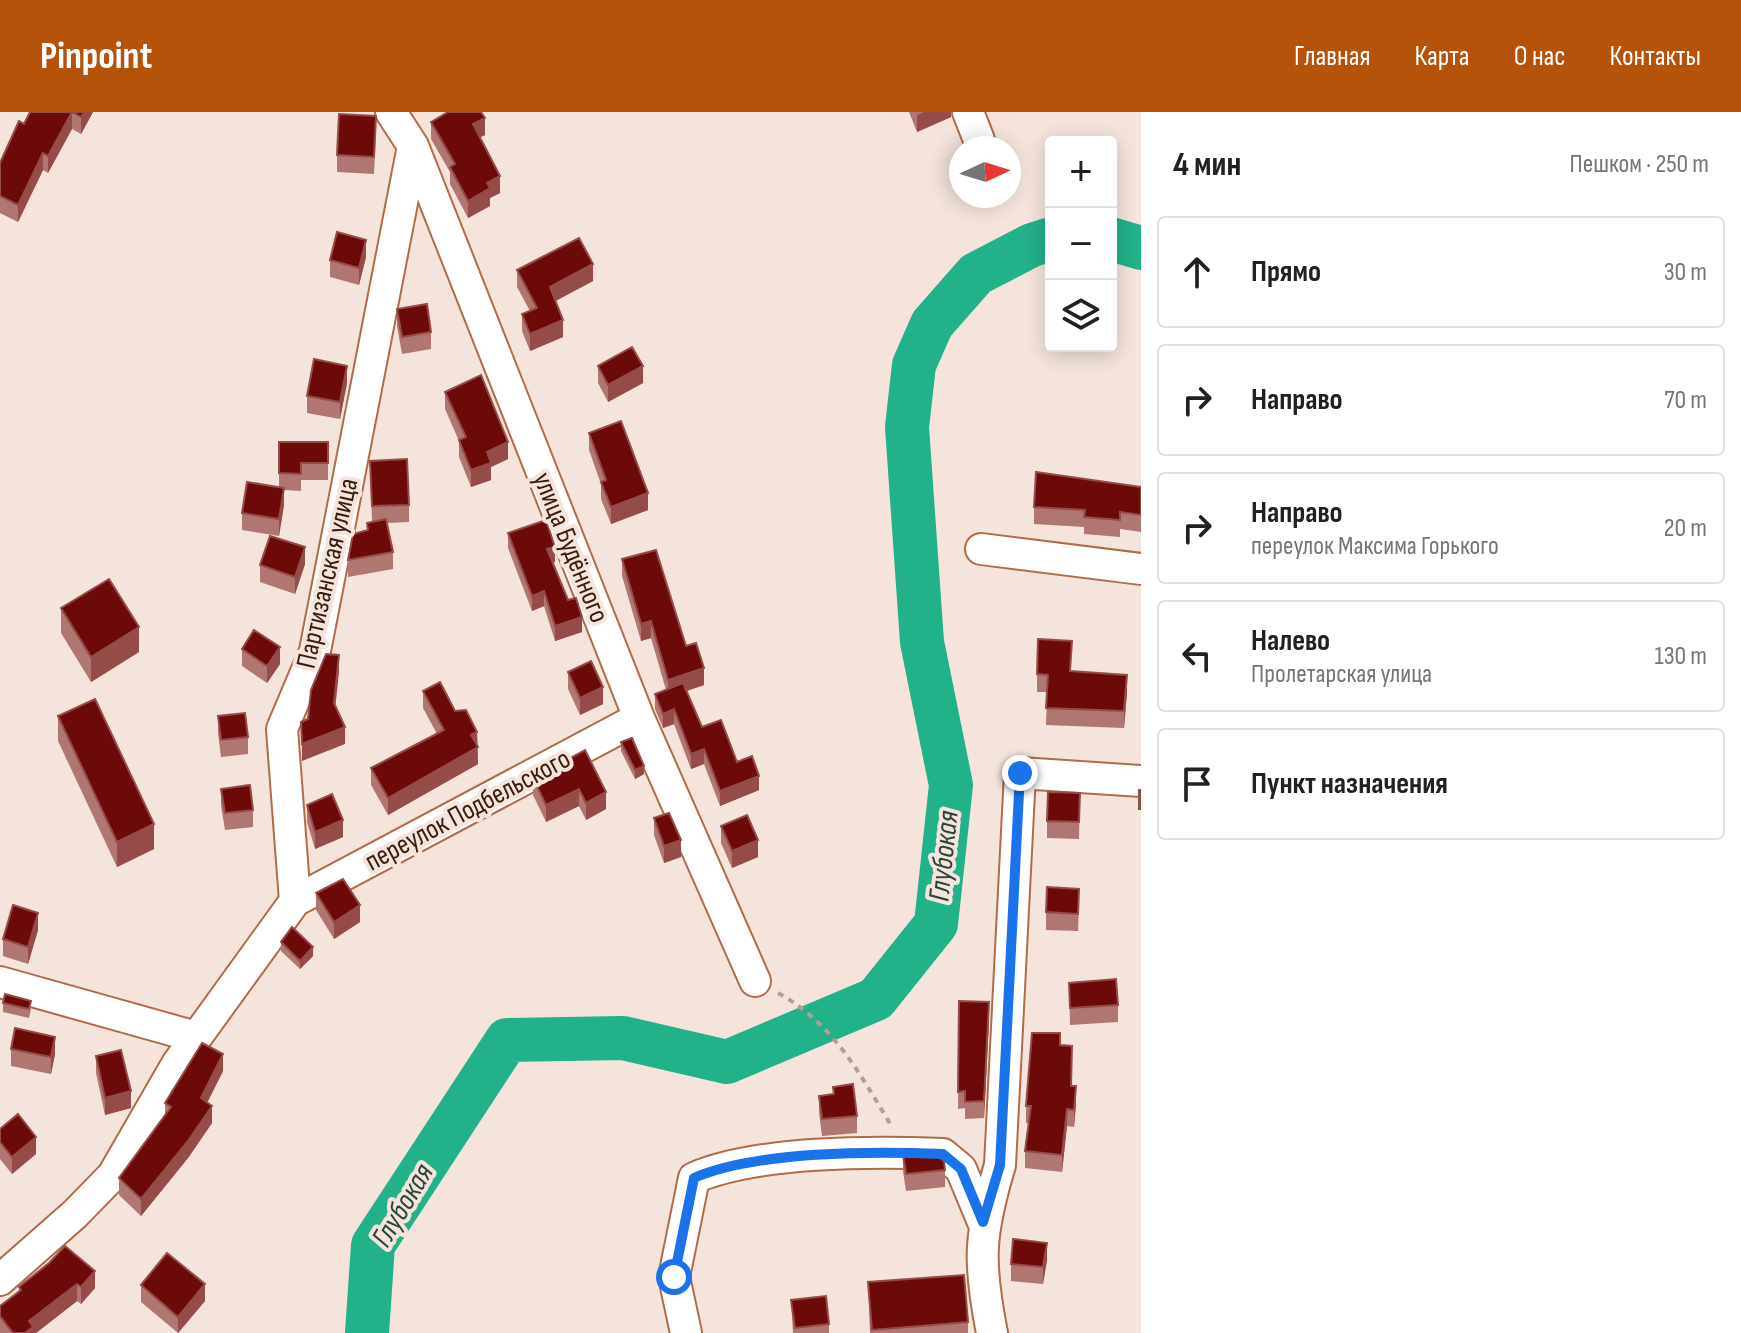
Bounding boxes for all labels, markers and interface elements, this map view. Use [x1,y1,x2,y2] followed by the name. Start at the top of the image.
[40,34,152,79] text: Pinpoint
[1294,40,1370,73] text: Главная
[1414,40,1470,73] text: Карта
[1514,40,1566,73] text: О нас
[1610,40,1701,73] text: Контакты
[949,136,1021,208] north arrow
[1045,136,1117,352] map controls
[1045,136,1117,208] button: +
[1173,144,1241,185] text: 4 мин
[1570,149,1709,180] text: Пешком · 250 m
[1045,208,1117,280] button: −
[1175,250,1219,294] icon: ahead
[1251,254,1321,290] text: Прямо
[1664,257,1707,288] text: 30 m
[1045,280,1117,352] button: layers
[1175,378,1219,422] icon: right
[1251,382,1343,418] text: Направо
[1664,385,1707,416] text: 70 m
[526,468,616,628] street label: улица Будённого
[290,475,365,672] street label: Партизанская улица
[1251,495,1343,531] text: Направо
[1175,506,1219,550] icon: right
[1664,513,1707,544] text: 20 m
[1251,531,1499,562] text: переулок Максима Горького
[1251,623,1330,659] text: Налево
[1175,634,1219,678] icon: left
[1655,641,1707,672] text: 130 m
[1251,659,1432,690] text: Пролетарская улица
[359,742,576,878] street label: переулок Подбельского
[1002,755,1038,791] route end
[1175,762,1219,806] icon: arrive
[1251,766,1448,802] text: Пункт назначения
[921,809,967,903] water label: Глубокая
[364,1157,442,1254] water label: Глубокая
[656,1259,692,1295] route start

